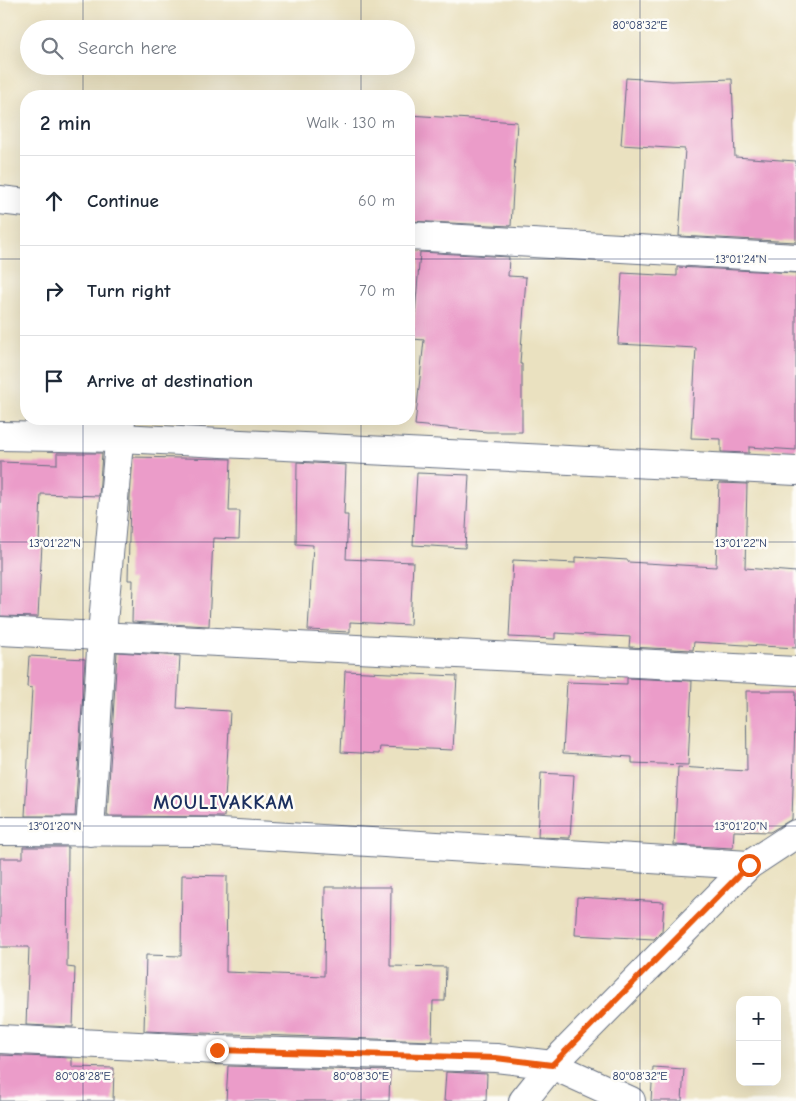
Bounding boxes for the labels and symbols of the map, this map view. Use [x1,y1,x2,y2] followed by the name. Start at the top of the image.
[612,18,668,32] text: 80°08'32"E
[715,252,767,266] text: 13°01'24"N
[29,536,81,550] text: 13°01'22"N
[715,536,767,550] text: 13°01'22"N
[153,791,295,814] district label: MOULIVAKKAM
[29,819,81,833] text: 13°01'20"N
[715,819,767,833] text: 13°01'20"N
[738,854,761,877] route start
[206,1039,229,1062] route end
[55,1069,111,1083] text: 80°08'28"E
[333,1069,389,1083] text: 80°08'30"E
[612,1069,668,1083] text: 80°08'32"E

